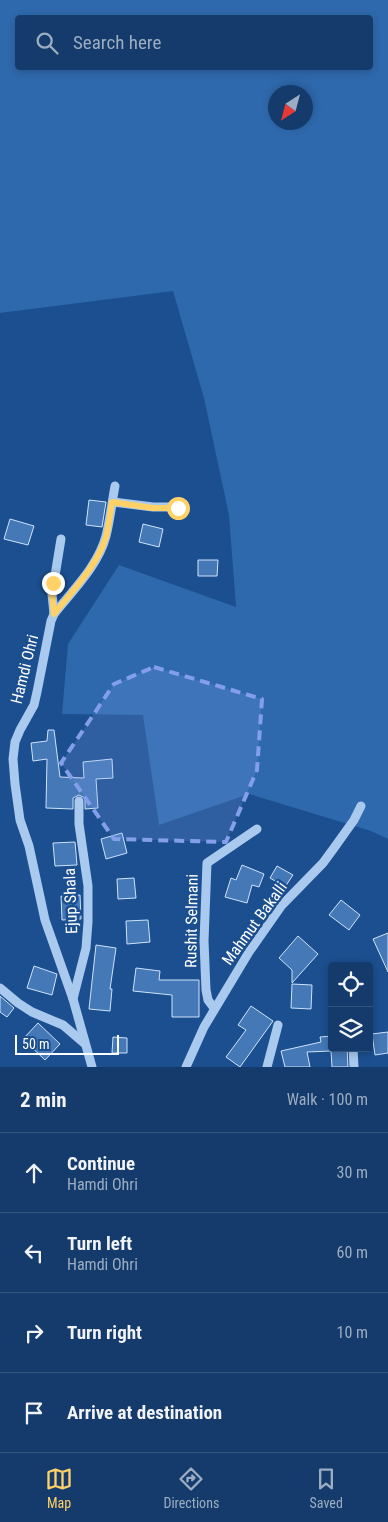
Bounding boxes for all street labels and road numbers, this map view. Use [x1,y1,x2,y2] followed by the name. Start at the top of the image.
[7,632,42,706] street label: Hamdi Ohri
[60,868,81,934] street label: Ejup Shala
[181,874,202,968] street label: Rushit Selmani
[218,878,291,969] street label: Mahmut Bakalli

